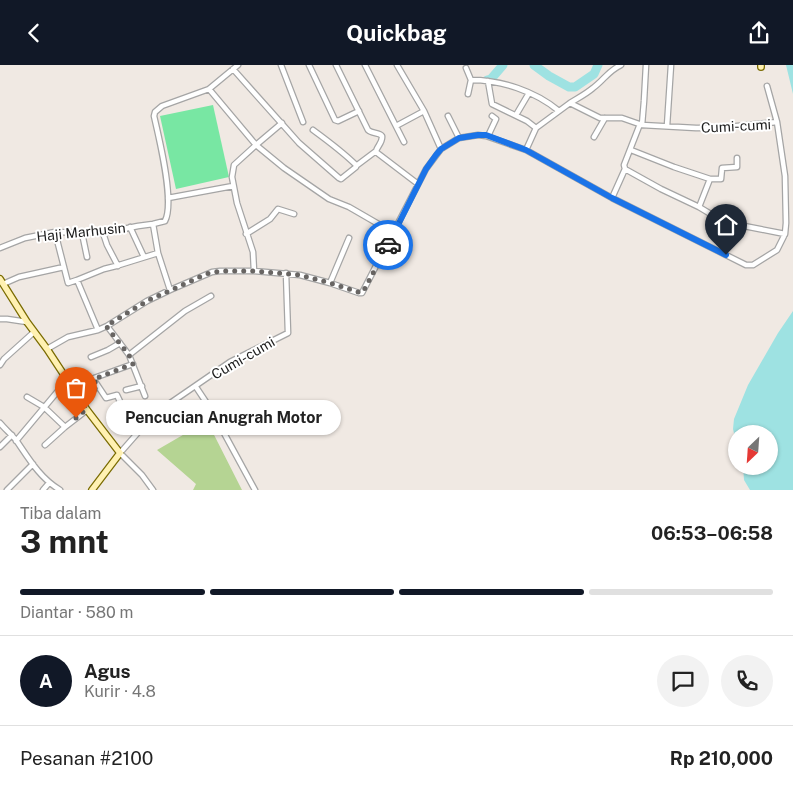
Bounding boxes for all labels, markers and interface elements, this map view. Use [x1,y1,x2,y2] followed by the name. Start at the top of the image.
[20,19,48,47] icon: back
[745,19,773,47] icon: share
[346,20,447,46] text: Quickbag
[701,116,771,136] street label: Cumi-cumi
[705,204,747,255] pin
[712,211,740,239] icon: home
[36,219,126,245] street label: Haji Marhusin
[363,220,413,270] courier
[374,231,402,259] icon: car
[209,334,277,382] street label: Cumi-cumi
[55,367,97,418] pin
[62,374,90,402] icon: bag
[106,401,341,435] callout: Pencucian Anugrah Motor
[125,408,322,427] text: Pencucian Anugrah Motor
[728,425,778,475] north arrow
[728,425,778,475] map controls
[20,504,101,523] text: Tiba dalam
[651,522,773,544] text: 06:53–06:58
[20,523,109,560] text: 3 mnt
[20,603,133,622] text: Diantar · 580 m
[657,655,709,707] button: chat
[721,655,773,707] button: phone
[84,660,131,682] text: Agus
[39,670,53,692] text: A
[84,682,156,701] text: Kurir · 4.8
[20,747,153,769] text: Pesanan #2100
[670,747,773,769] text: Rp 210,000

